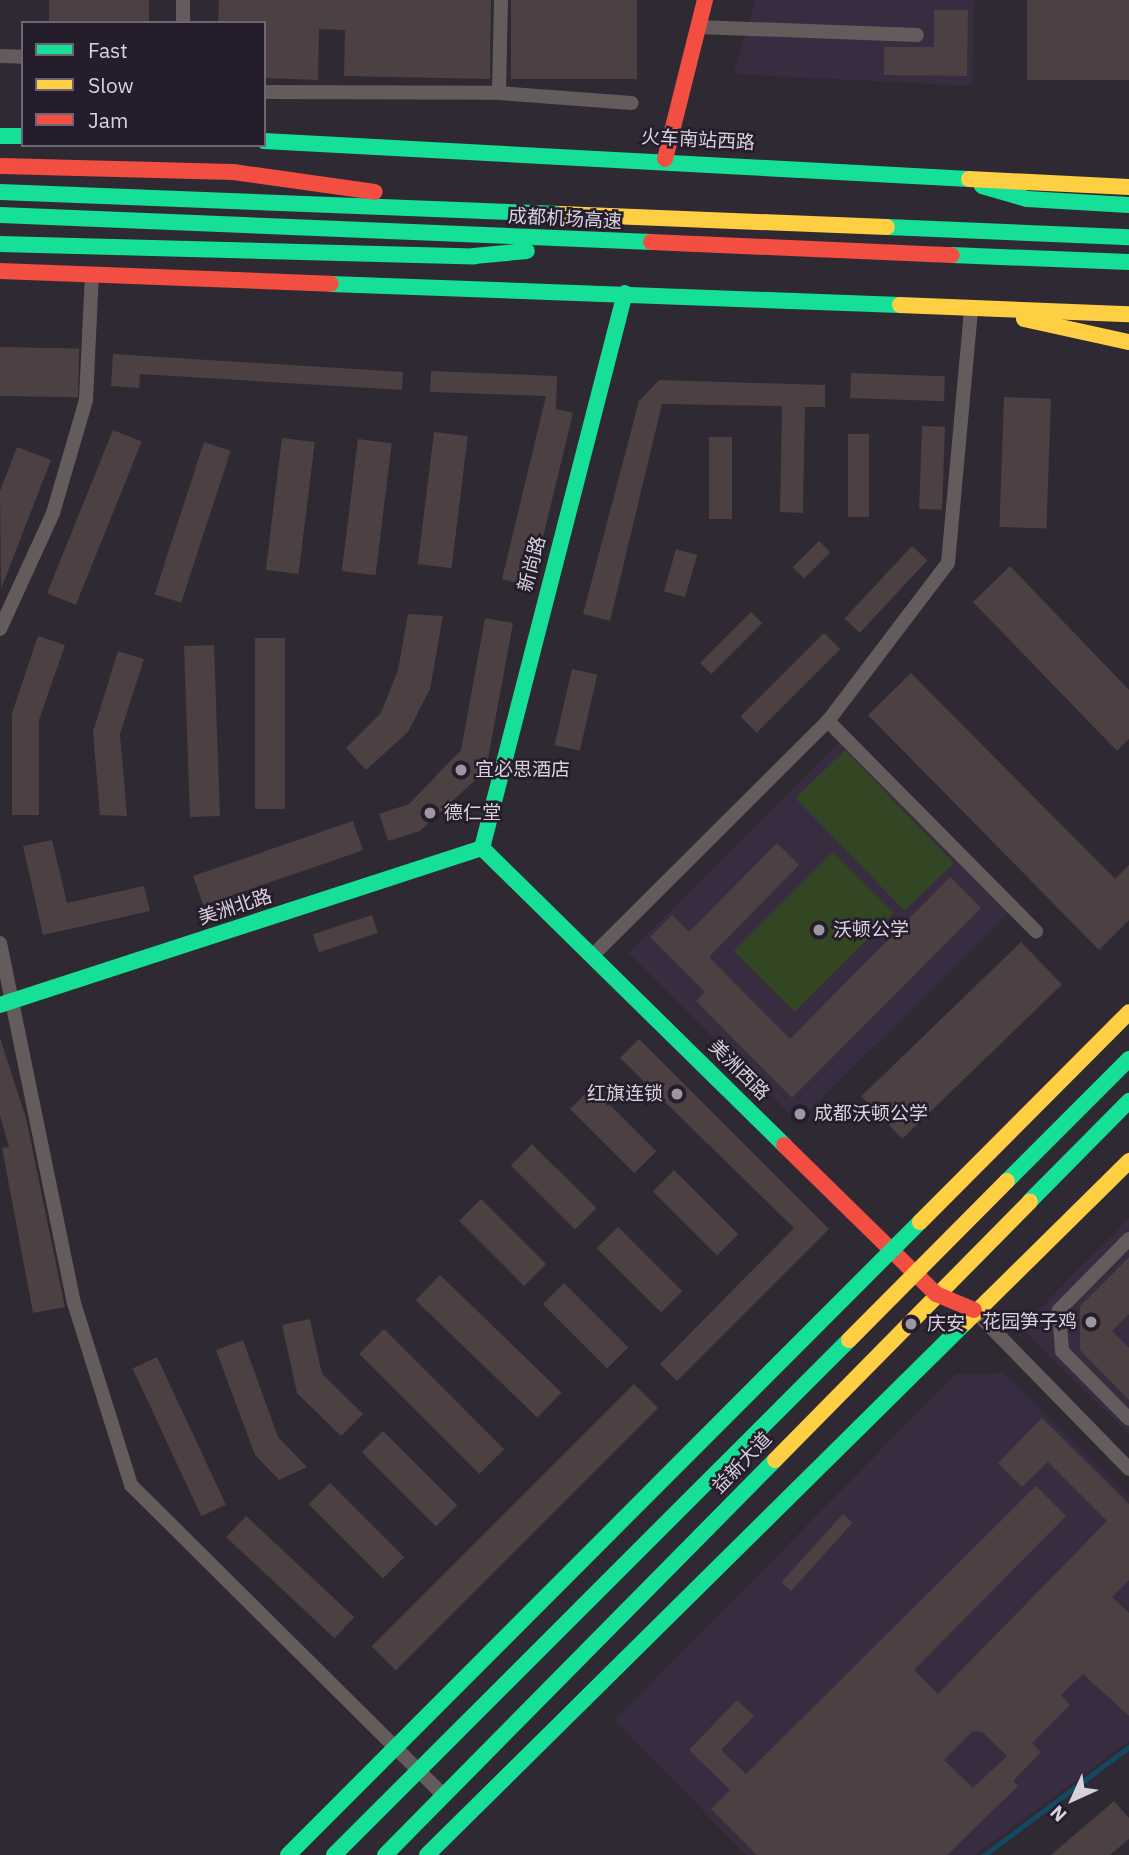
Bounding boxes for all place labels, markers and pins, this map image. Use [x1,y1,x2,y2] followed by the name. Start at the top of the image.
[475,759,570,781] place label: 宜必思酒店
[453,762,469,778] marker: 宜必思酒店
[444,802,501,824] place label: 德仁堂
[422,805,438,821] marker: 德仁堂
[833,919,909,941] place label: 沃顿公学
[811,922,827,938] marker: 沃顿公学
[587,1083,663,1105] place label: 红旗连锁
[669,1086,685,1102] marker: 红旗连锁
[814,1103,928,1125] place label: 成都沃顿公学
[792,1106,808,1122] marker: 成都沃顿公学
[982,1311,1077,1333] place label: 花园笋子鸡
[927,1313,965,1335] place label: 庆安
[901,1314,921,1334] marker: 庆安
[1083,1314,1099,1330] marker: 花园笋子鸡

